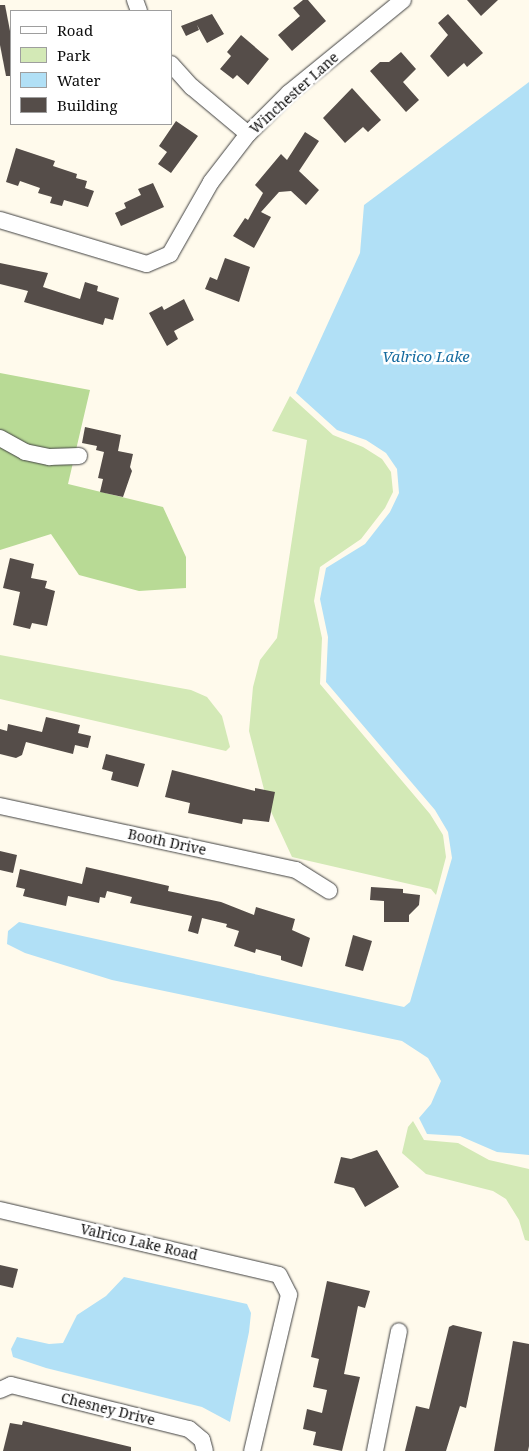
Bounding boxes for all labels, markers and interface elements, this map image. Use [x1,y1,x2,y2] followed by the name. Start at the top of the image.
[10,10,172,125] legend
[57,20,93,40] text: Road
[57,45,90,65] text: Park
[246,49,342,137] street label: Winchester Lane
[57,70,100,90] text: Water
[57,95,118,115] text: Building
[382,348,470,366] water label: Valrico Lake
[126,826,208,858] street label: Booth Drive
[79,1220,199,1264] street label: Valrico Lake Road
[59,1389,157,1429] street label: Chesney Drive

